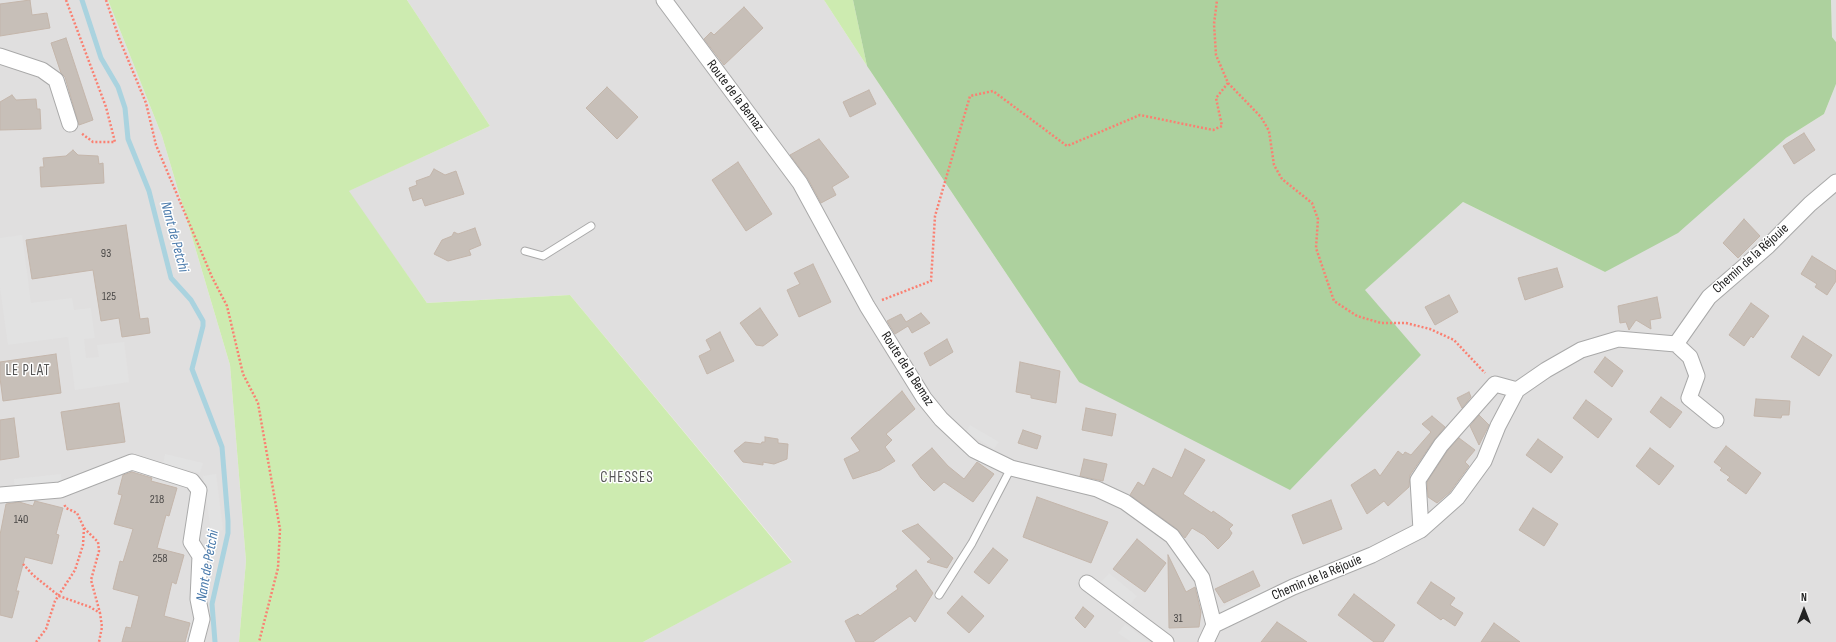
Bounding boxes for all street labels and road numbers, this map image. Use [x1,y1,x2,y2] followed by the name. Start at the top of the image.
[703,57,767,135] street label: Route de la Bemaz
[1710,220,1792,298] street label: Chemin de la Réjouie
[877,329,937,409] street label: Route de la Bemaz
[1269,551,1365,605] street label: Chemin de la Réjouie

